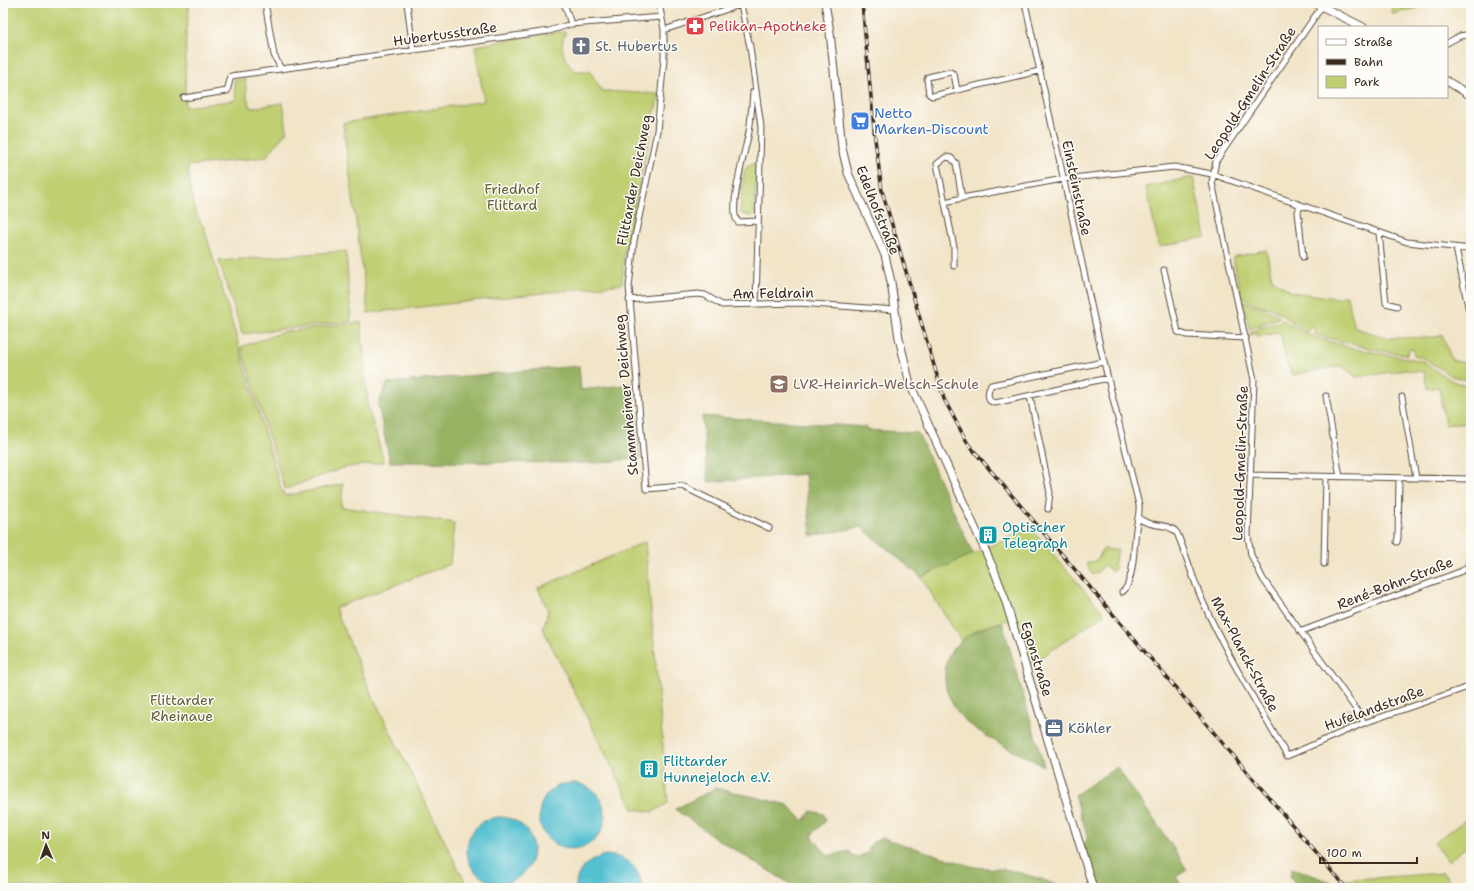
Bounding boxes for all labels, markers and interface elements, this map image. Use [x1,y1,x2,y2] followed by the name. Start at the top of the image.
[684,15,706,37] pharmacy icon: Pelikan-Apotheke
[709,17,827,35] place label: Pelikan-Apotheke
[392,18,498,50] street label: Hubertusstraße
[1200,23,1300,163] street label: Leopold-Gmelin-Straße
[1318,26,1448,98] legend
[1354,34,1393,50] text: Straße
[570,35,592,57] church icon: St. Hubertus
[595,37,678,55] place label: St. Hubertus
[1354,54,1383,70] text: Bahn
[1354,74,1380,90] text: Park
[874,104,989,138] place label: Netto Marken-Discount
[849,110,871,132] supermarket icon: Netto Marken-Discount
[612,113,656,247] street label: Flittarder Deichweg
[1058,139,1096,238] street label: Einsteinstraße
[852,163,904,257] street label: Edelhofstraße
[484,180,541,214] park label: Friedhof Flittard
[732,283,814,303] street label: Am Feldrain
[610,314,642,476] street label: Stammheimer Deichweg
[768,373,790,395] school or university icon: LVR-Heinrich-Welsch-Schule
[793,375,979,393] place label: LVR-Heinrich-Welsch-Schule
[1228,385,1252,541] street label: Leopold-Gmelin-Straße
[1002,518,1068,552] place label: Optischer Telegraph
[977,524,999,546] building icon: Optischer Telegraph
[1334,553,1456,613] street label: René-Bohn-Straße
[1207,593,1283,715] street label: Max-Planck-Straße
[1017,619,1057,699] street label: Egonstraße
[1322,682,1426,734] street label: Hufelandstraße
[150,691,215,725] park label: Flittarder Rheinaue
[1043,717,1065,739] office icon: Köhler
[1068,719,1112,737] place label: Köhler
[663,752,771,786] place label: Flittarder Hunnejeloch e.V.
[638,758,660,780] building icon: Flittarder Hunnejeloch e.V.
[26,825,66,865] north arrow
[41,828,51,843] text: N
[1320,839,1417,865] scale bar
[1326,845,1362,861] text: 100 m

